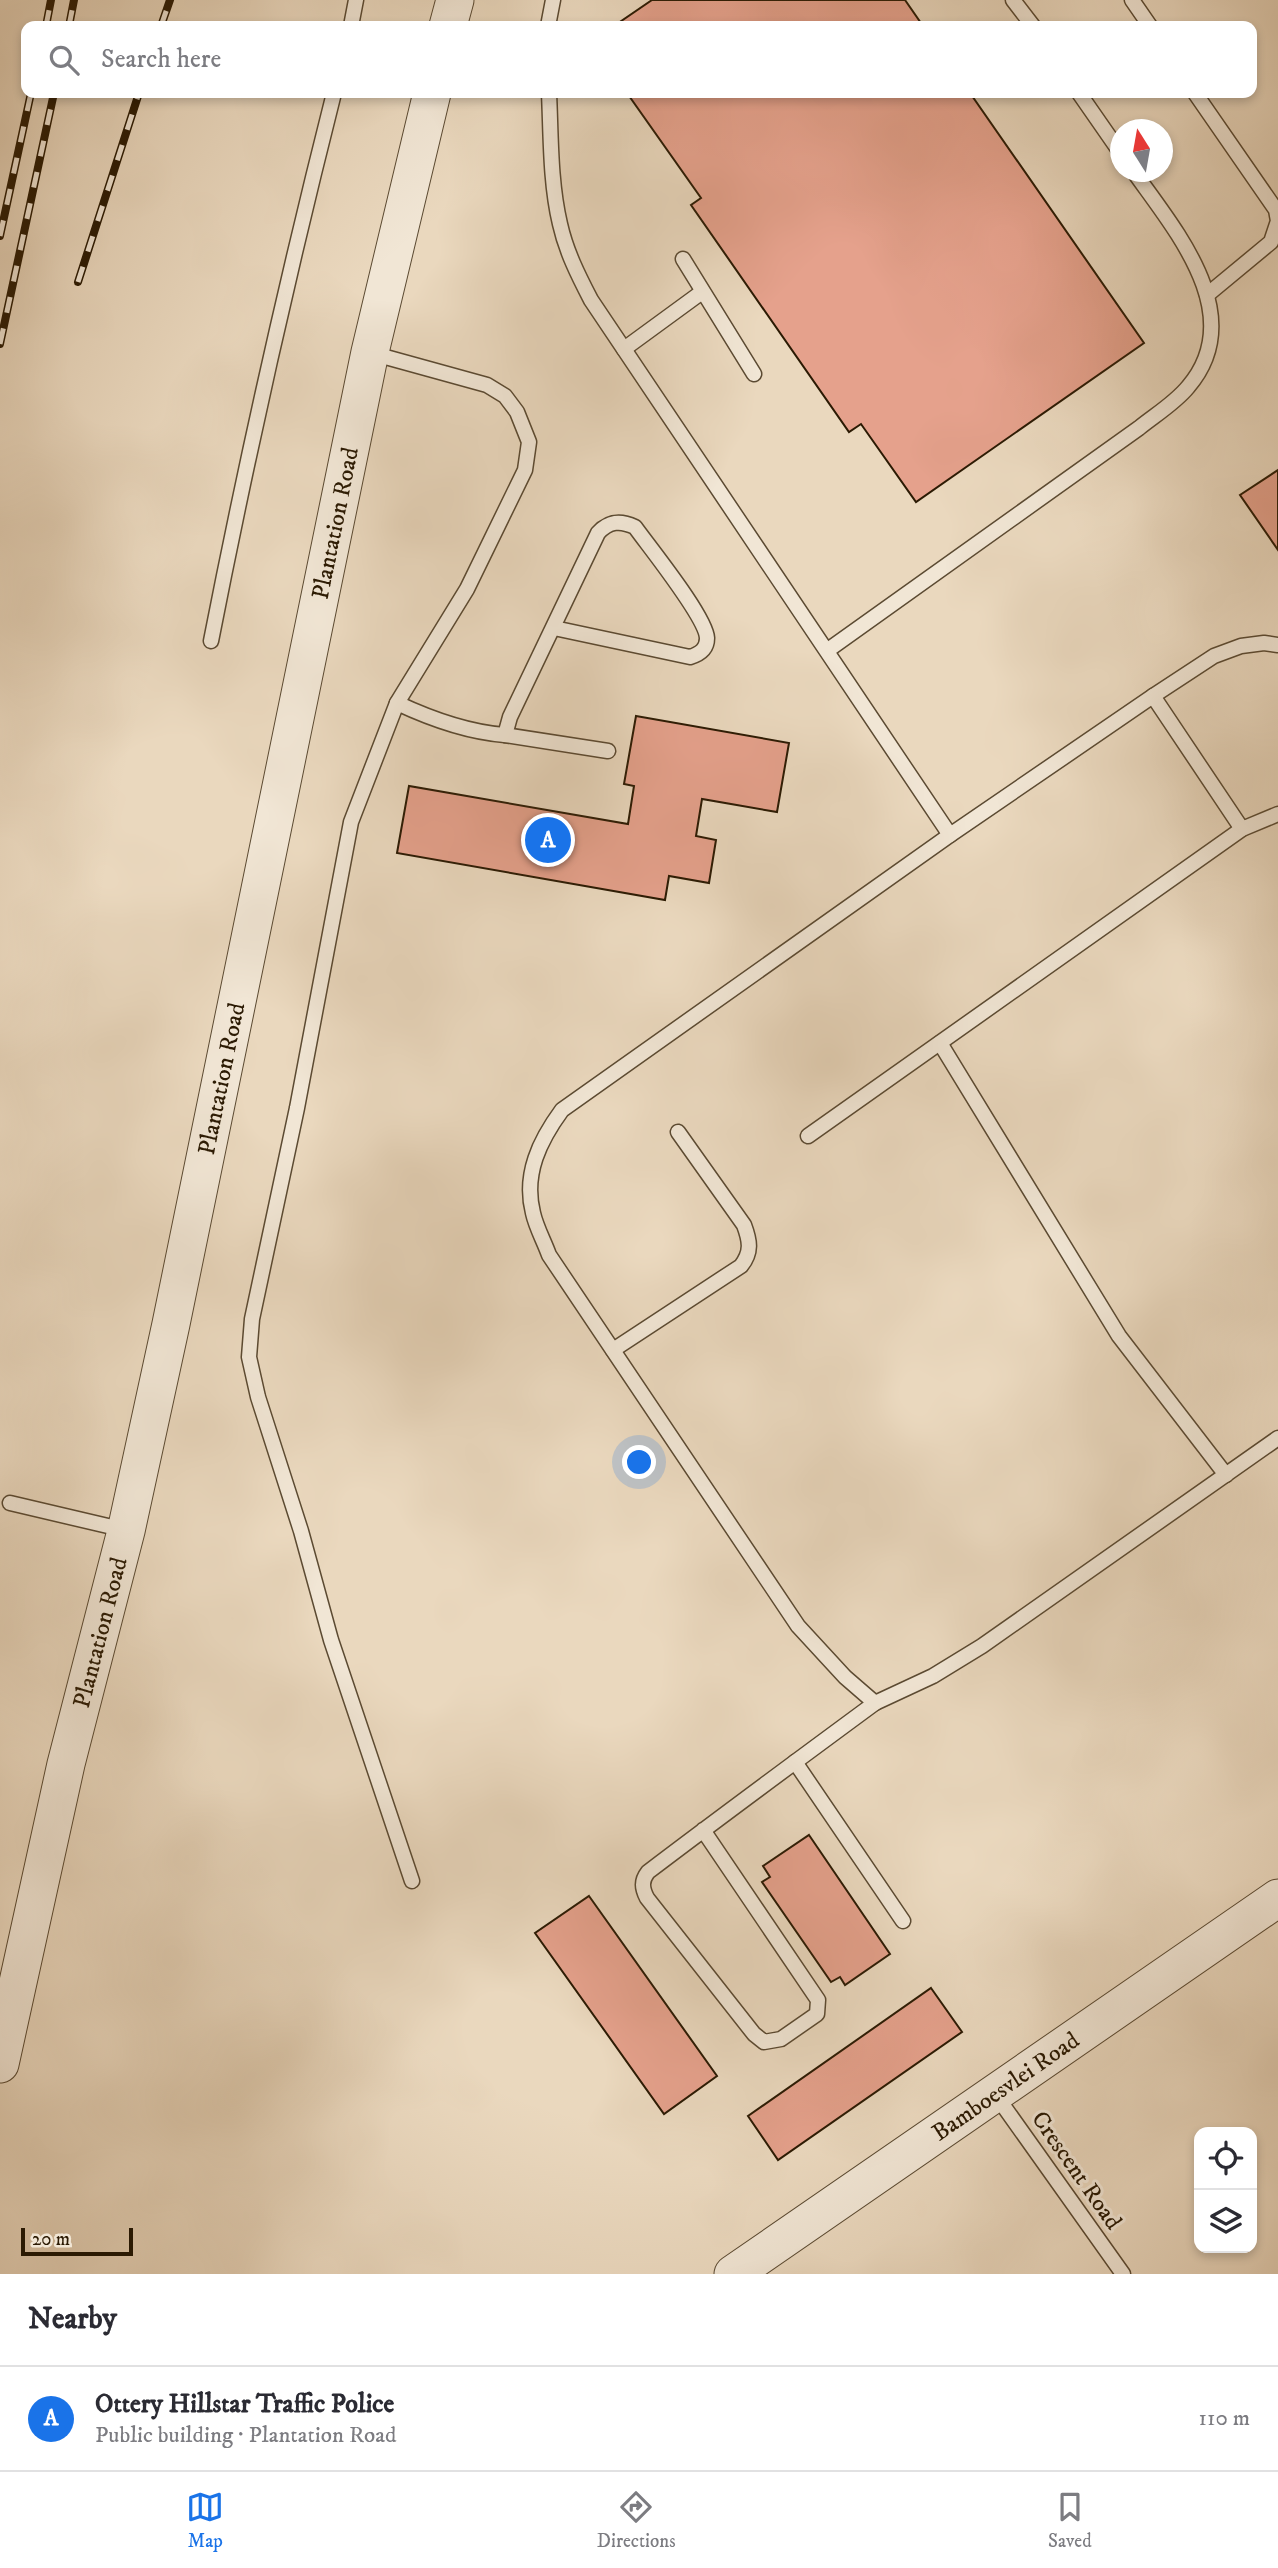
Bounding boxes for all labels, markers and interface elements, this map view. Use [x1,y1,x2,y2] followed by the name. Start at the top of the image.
[21,21,1257,98] search box
[45,41,83,79] icon: search
[101,43,221,76] text: Search here
[1110,119,1173,182] north arrow
[306,445,366,602] street label: Plantation Road
[525,814,571,866] pin: A
[192,1000,252,1158] street label: Plantation Road
[622,1445,656,1479] your location
[67,1554,135,1711] street label: Plantation Road
[927,2026,1086,2148] street label: Bamboesvlei Road
[1024,2105,1128,2236] street label: Crescent Road
[1194,2127,1257,2253] map controls
[1194,2127,1257,2190] button: locate
[1194,2190,1257,2253] button: layers
[21,2225,133,2257] scale bar
[32,2228,70,2251] text: 20 m
[28,2301,117,2338] text: Nearby
[95,2388,394,2421] text: Ottery Hillstar Traffic Police
[44,2404,58,2433] text: A
[1199,2404,1250,2433] text: 110 m
[95,2421,397,2450] text: Public building · Plantation Road
[186,2488,224,2553] tab: Map
[597,2488,676,2553] tab: Directions
[1048,2488,1092,2553] tab: Saved

